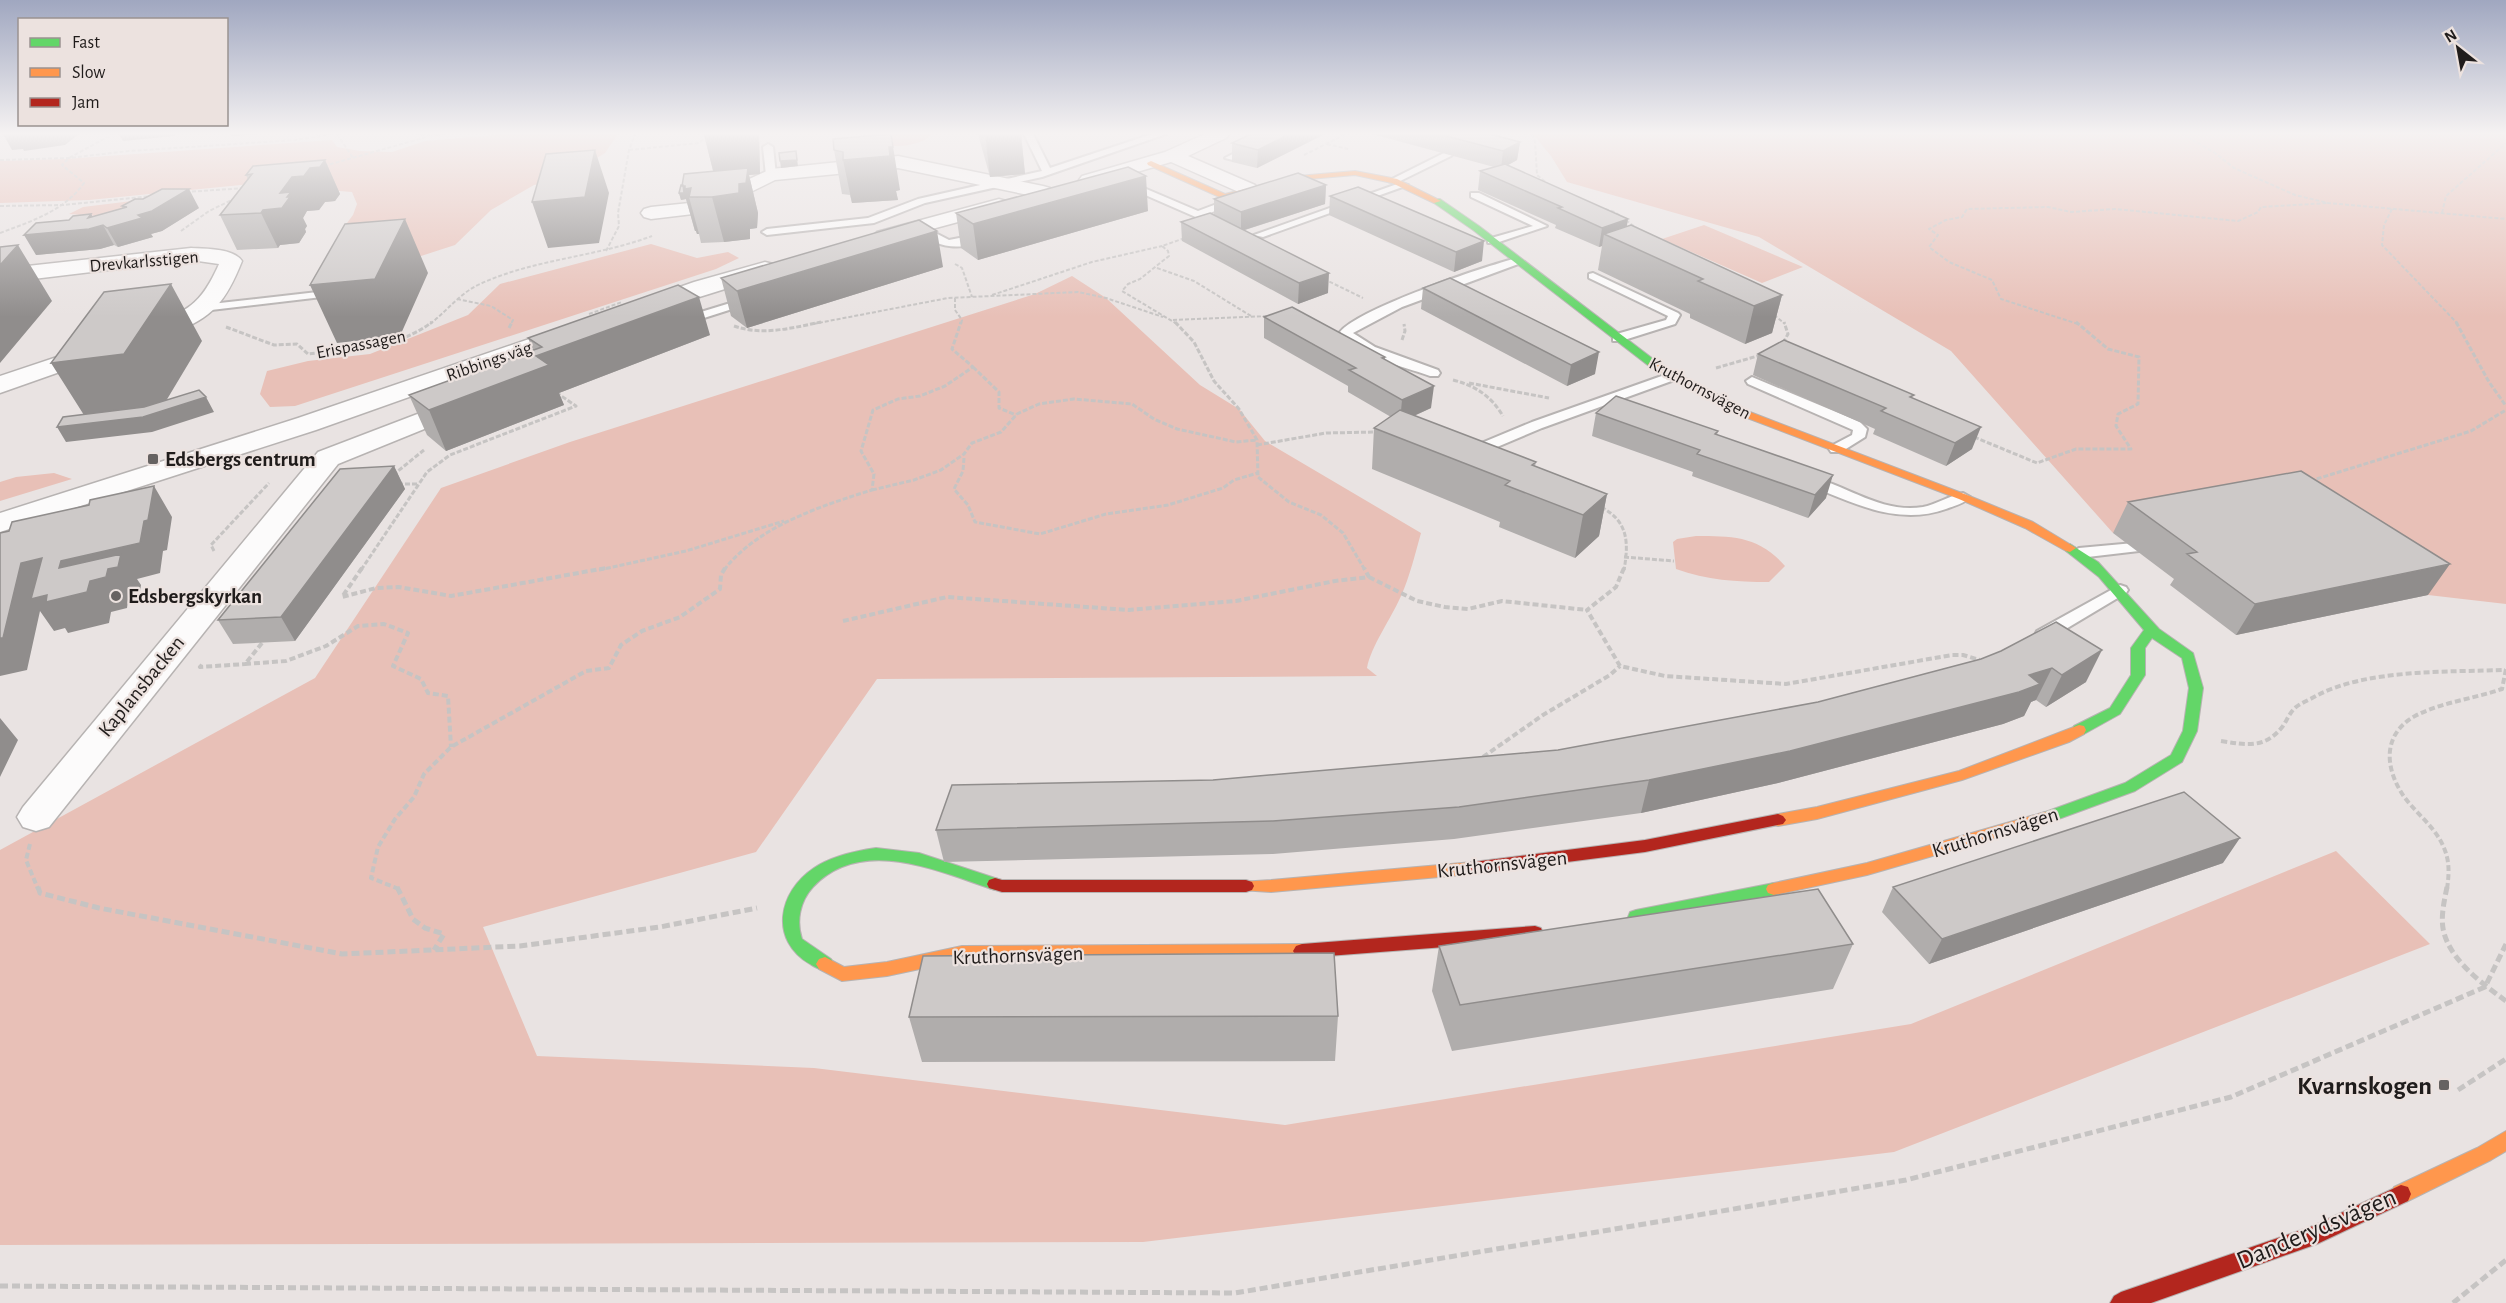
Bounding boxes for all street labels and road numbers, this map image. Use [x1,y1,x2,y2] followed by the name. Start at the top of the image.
[89,248,199,276] street label: Drevkarlsstigen
[315,327,407,362] street label: Erispassagen
[444,339,535,385] street label: Ribbings väg
[1646,355,1753,423] street label: Kruthornsvägen
[94,632,188,741] street label: Kaplansbacken
[1929,803,2061,862] street label: Kruthornsvägen
[1436,847,1568,882] street label: Kruthornsvägen
[952,943,1084,968] street label: Kruthornsvägen
[2233,1184,2400,1274] street label: Danderydsvägen

